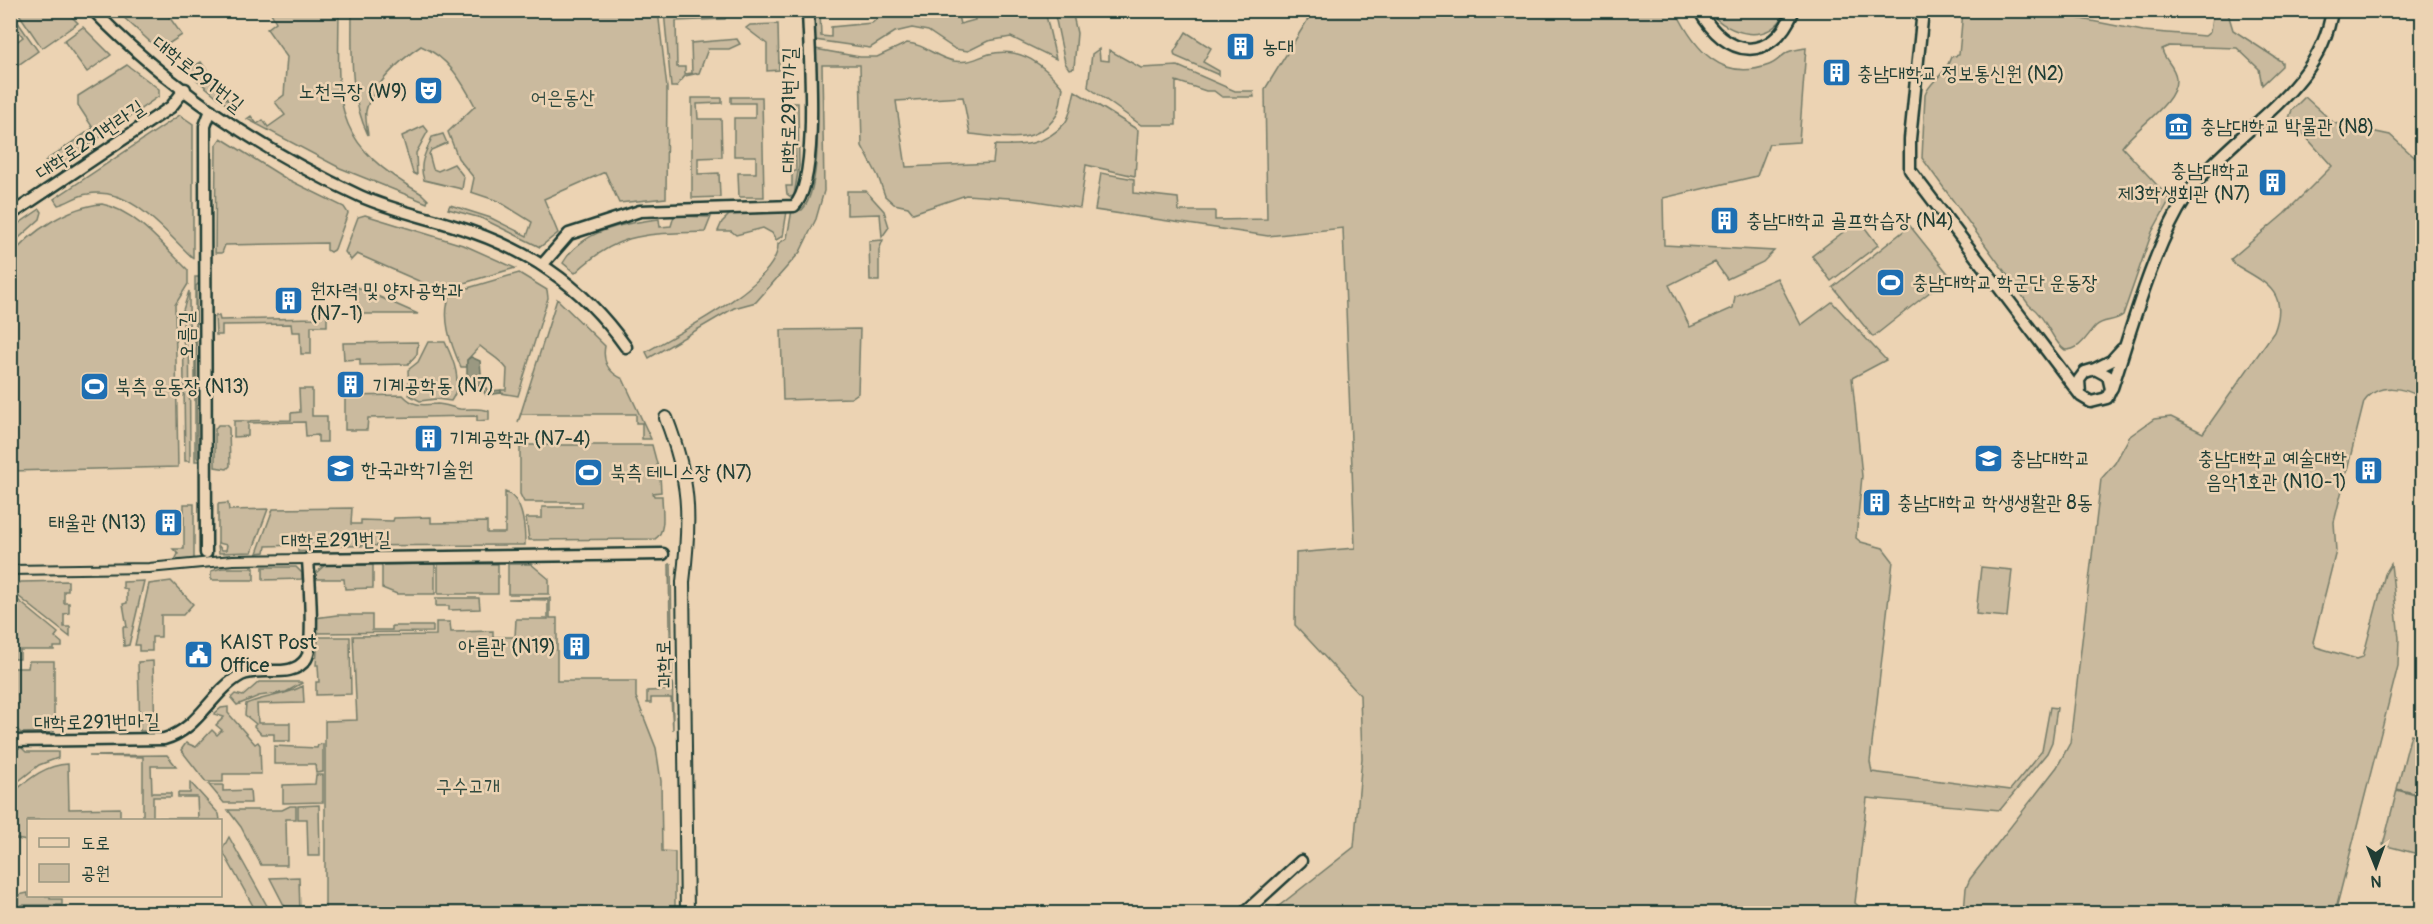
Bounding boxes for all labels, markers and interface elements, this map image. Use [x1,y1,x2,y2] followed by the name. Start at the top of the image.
[147,30,249,118] street label: 대학로291번길
[1225,30,1257,62] building icon: 농대
[1262,34,1294,59] place label: 농대
[775,47,803,173] street label: 대학로291번가길
[1820,57,1852,89] building icon: 충남대학교 정보통신원 (N2)
[1857,61,2065,86] place label: 충남대학교 정보통신원 (N2)
[413,75,445,107] theatre icon: 노천극장 (W9)
[299,79,408,104] place label: 노천극장 (W9)
[531,85,595,110] park label: 어은동산
[31,94,149,186] street label: 대학로291번라길
[2163,110,2195,142] museum icon: 충남대학교 박물관 (N8)
[2200,114,2374,139] place label: 충남대학교 박물관 (N8)
[2118,158,2251,206] place label: 충남대학교 제3학생회관 (N7)
[2256,166,2288,198] building icon: 충남대학교 제3학생회관 (N7)
[1709,204,1741,236] building icon: 충남대학교 골프학습장 (N4)
[1746,208,1954,233] place label: 충남대학교 골프학습장 (N4)
[1875,266,1907,298] sports icon: 충남대학교 학군단 운동장
[1912,270,2098,295] place label: 충남대학교 학군단 운동장
[310,278,464,326] place label: 원자력 및 양자공학과 (N7-1)
[273,285,305,317] building icon: 원자력 및 양자공학과 (N7-1)
[174,311,199,359] street label: 오름길
[335,369,367,401] building icon: 기계공학동 (N7)
[78,370,110,402] sports icon: 북측 운동장 (N13)
[372,373,494,398] place label: 기계공학동 (N7)
[115,374,250,399] place label: 북측 운동장 (N13)
[412,422,444,454] building icon: 기계공학과 (N7-4)
[449,426,591,451] place label: 기계공학과 (N7-4)
[1973,442,2005,474] school or university icon: 충남대학교
[2010,446,2090,471] place label: 충남대학교
[2198,446,2347,494] place label: 충남대학교 예술대학 음악1호관 (N10-1)
[324,453,356,485] school or university icon: 한국과학기술원
[2352,454,2384,486] building icon: 충남대학교 예술대학 음악1호관 (N10-1)
[573,456,605,488] sports icon: 북측 테니스장 (N7)
[361,457,474,482] place label: 한국과학기술원
[610,460,753,485] place label: 북측 테니스장 (N7)
[1860,486,1892,518] building icon: 충남대학교 학생생활관 8동
[1897,490,2093,515] place label: 충남대학교 학생생활관 8동
[152,506,184,538] building icon: 태울관 (N13)
[48,510,147,535] place label: 태울관 (N13)
[281,527,391,553] street label: 대학로291번길
[220,630,317,678] place label: KAIST Post Office
[561,630,593,662] building icon: 아름관 (N19)
[458,634,556,659] place label: 아름관 (N19)
[183,638,215,670] public building icon: KAIST Post Office
[651,640,677,688] street label: 과학로
[34,708,160,736] street label: 대학로291번마길
[436,774,500,799] park label: 구수고개
[27,819,222,897] legend
[81,832,110,855] text: 도로
[2346,837,2406,897] north arrow
[81,862,110,885] text: 공원
[2370,871,2382,891] text: N

